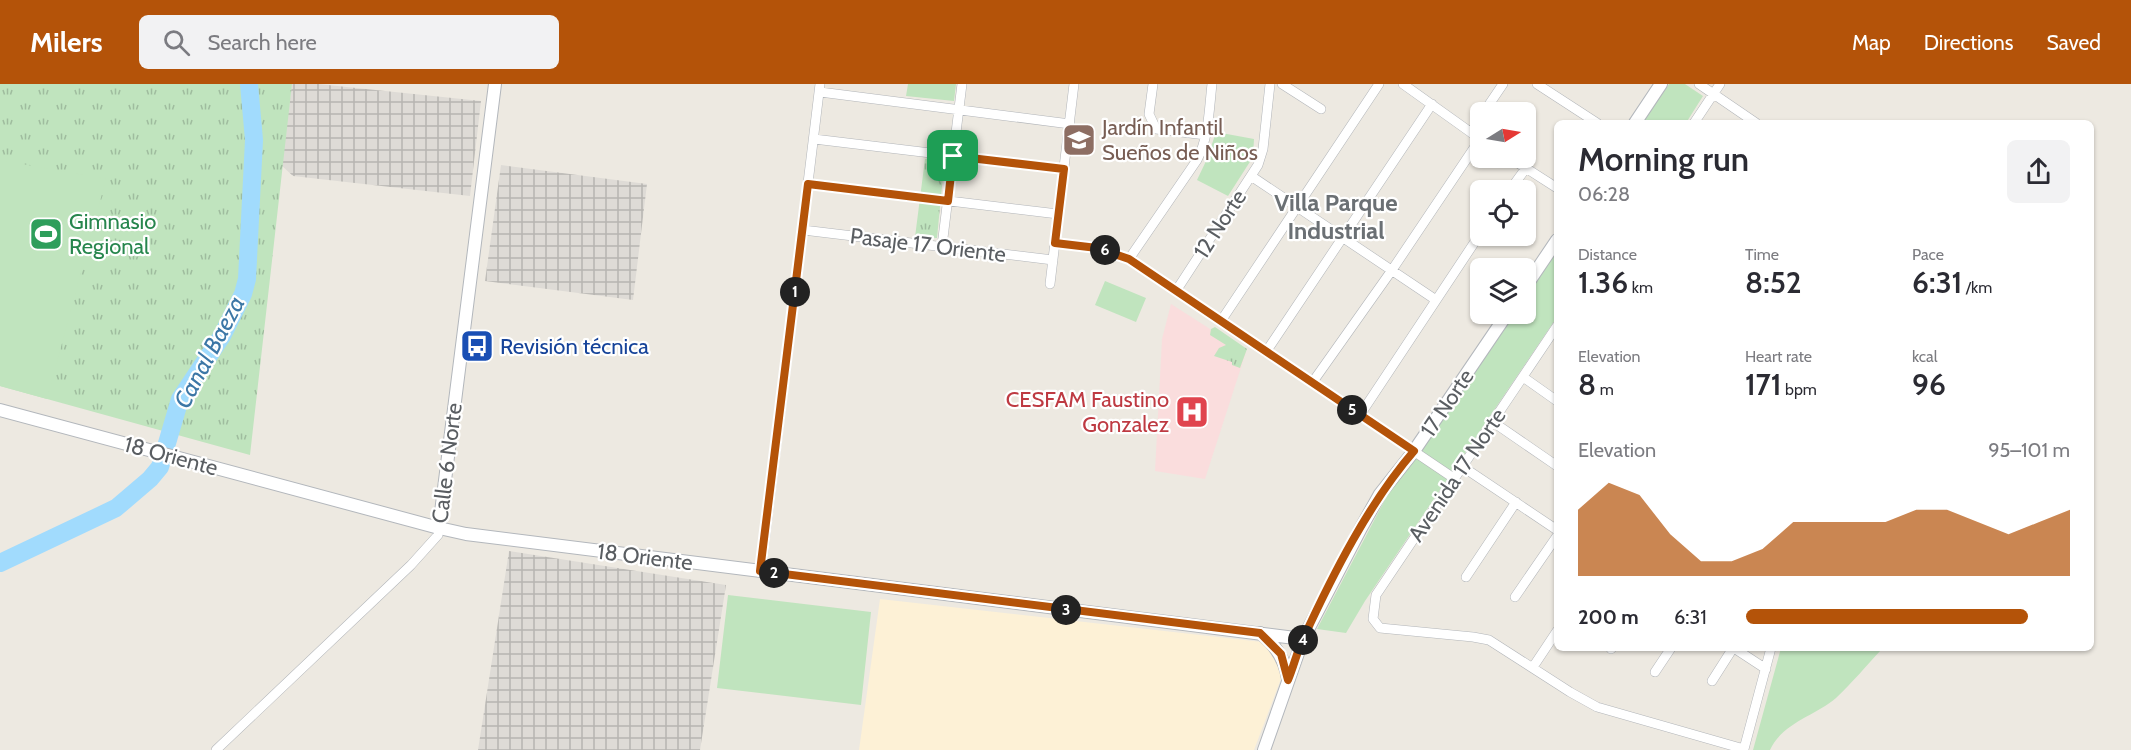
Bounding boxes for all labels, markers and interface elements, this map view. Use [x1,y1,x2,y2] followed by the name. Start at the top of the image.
[139,15,559,69] search box
[30,25,103,59] text: Milers
[160,26,193,59] icon: search
[208,29,317,56] text: Search here
[1852,30,1891,55] text: Map
[1924,30,2013,55] text: Directions
[2046,30,2101,55] text: Saved
[1470,102,1536,168] north arrow
[1470,102,1536,324] map controls
[1101,114,1258,166] place label: Jardín Infantil Sueños de Niños
[1061,122,1097,158] school or university icon: Jardín Infantil Sueños de Niños
[927,130,978,181] pin
[936,139,969,172] icon: arrive
[1578,139,1749,179] text: Morning run
[2007,140,2070,203] button: share
[1470,180,1536,246] button: locate
[1578,182,1630,206] text: 06:28
[1188,185,1252,263] street label: 12 Norte
[1274,188,1398,245] district label: Villa Parque Industrial
[69,208,156,260] place label: Gimnasio Regional
[28,216,64,252] sports icon: Gimnasio Regional
[848,222,1008,268] street label: Pasaje 17 Oriente
[1090,235,1120,265] pin: 6
[1101,240,1110,259] text: 6
[1578,245,1637,264] text: Distance
[1745,245,1779,264] text: Time
[1912,245,1944,264] text: Pace
[1470,258,1536,324] button: layers
[1578,264,1628,301] text: 1.36
[1745,264,1802,301] text: 8:52
[1912,264,1962,301] text: 6:31
[780,277,810,307] pin: 1
[1628,278,1653,297] text: km
[1962,278,1992,297] text: /km
[792,282,798,301] text: 1
[167,291,251,413] water label: Canal Baeza
[459,328,495,364] bus stop icon: Revisión técnica
[500,333,649,360] place label: Revisión técnica
[1578,347,1641,366] text: Elevation
[1745,347,1812,366] text: Heart rate
[1912,347,1938,366] text: kcal
[1415,364,1479,442] street label: 17 Norte
[1578,366,1596,403] text: 8
[1745,366,1781,403] text: 171
[1912,366,1946,403] text: 96
[1596,380,1614,399] text: m
[1781,380,1817,399] text: bpm
[1006,386,1169,438] place label: CESFAM Faustino Gonzalez
[1174,394,1210,430] hospital icon: CESFAM Faustino Gonzalez
[1337,395,1367,425] pin: 5
[1348,400,1356,419] text: 5
[426,401,468,525] street label: Calle 6 Norte
[1402,403,1512,547] street label: Avenida 17 Norte
[121,431,221,481] street label: 18 Oriente
[1578,438,1656,462] text: Elevation
[1988,438,2070,462] text: 95–101 m
[596,538,694,576] street label: 18 Oriente
[759,558,789,588] pin: 2
[770,563,778,582] text: 2
[1051,595,1081,625] pin: 3
[1062,600,1070,619] text: 3
[1578,605,1639,629] text: 200 m
[1674,605,1707,629] text: 6:31
[1288,625,1318,655] pin: 4
[1298,630,1308,649] text: 4

